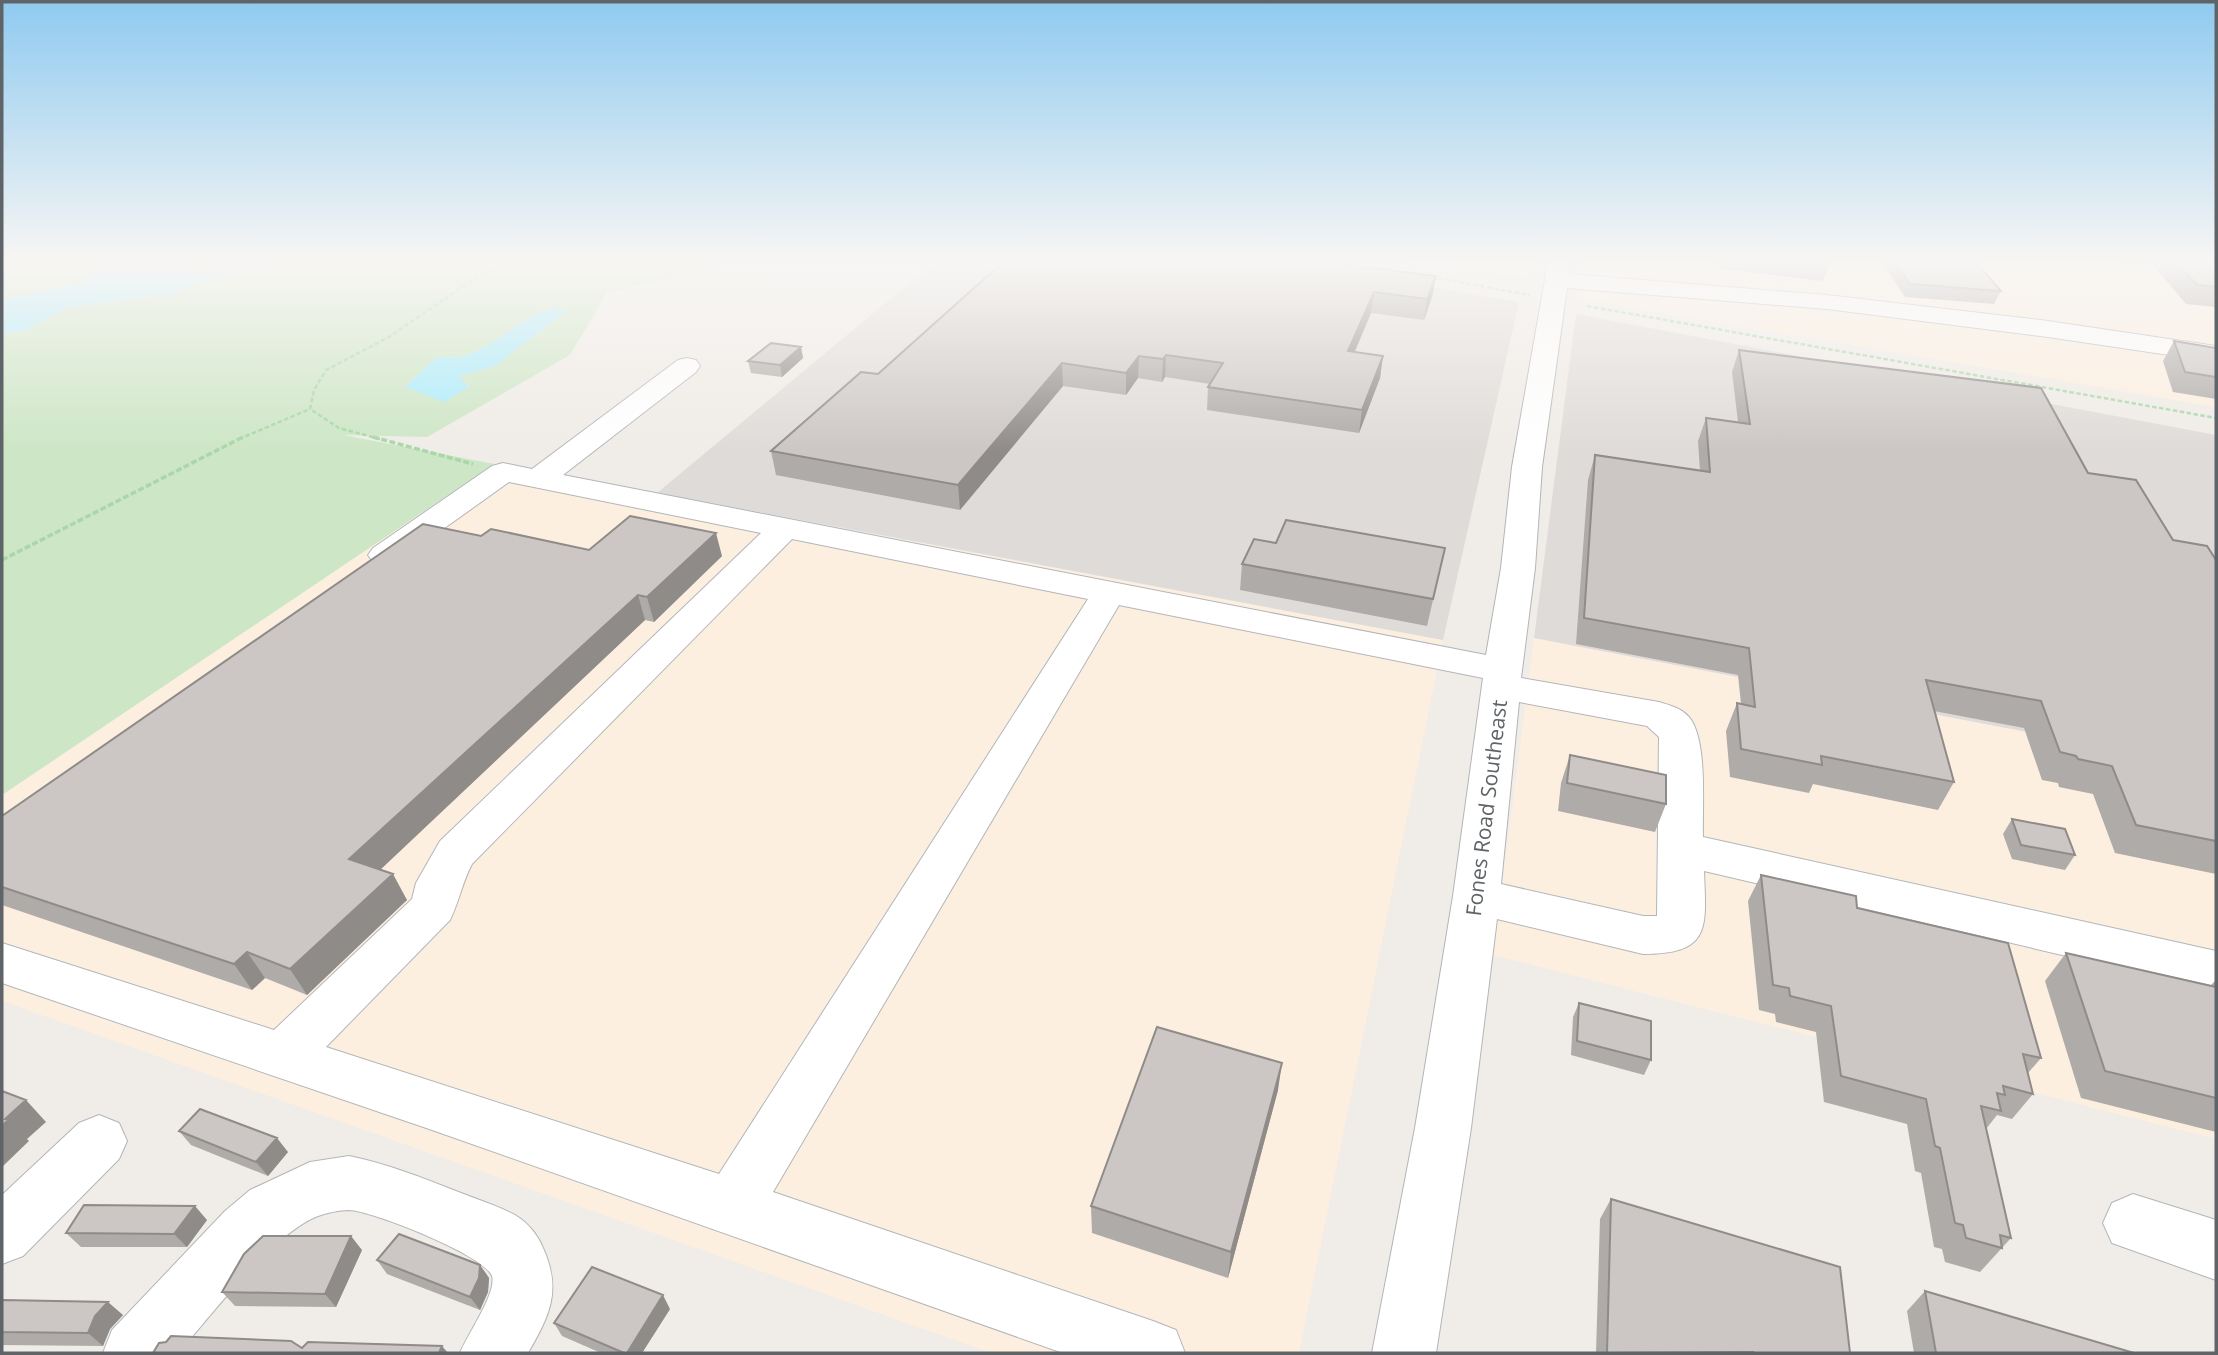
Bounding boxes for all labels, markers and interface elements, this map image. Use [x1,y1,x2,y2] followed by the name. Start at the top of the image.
[1459,698,1513,918] street label: Fones Road Southeast

